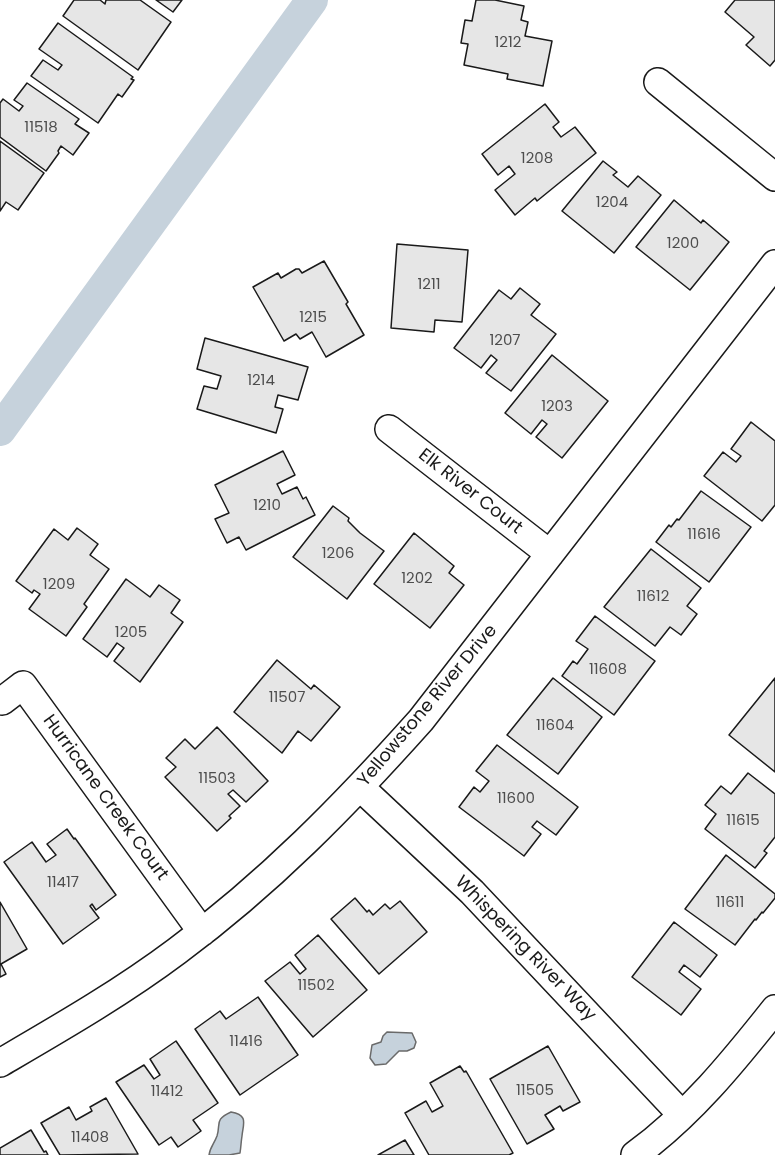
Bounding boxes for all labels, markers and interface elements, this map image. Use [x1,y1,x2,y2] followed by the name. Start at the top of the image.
[495,34,521,52] house number: 1212
[24,119,58,137] house number: 11518
[521,150,553,168] house number: 1208
[596,194,628,212] house number: 1204
[667,235,699,253] house number: 1200
[417,276,441,294] house number: 1211
[299,309,327,327] house number: 1215
[489,332,521,350] house number: 1207
[247,372,275,390] house number: 1214
[541,398,573,416] house number: 1203
[414,445,526,539] street label: Elk River Court
[253,497,281,515] house number: 1210
[687,526,721,544] house number: 11616
[322,545,354,563] house number: 1206
[401,570,433,588] house number: 1202
[43,576,75,594] house number: 1209
[637,588,669,606] house number: 11612
[354,621,502,791] street label: Yellowstone River Drive
[115,624,147,642] house number: 1205
[589,661,627,679] house number: 11608
[269,689,305,707] house number: 11507
[38,711,172,885] street label: Hurricane Creek Court
[536,717,574,735] house number: 11604
[198,770,236,788] house number: 11503
[497,790,535,808] house number: 11600
[726,812,760,830] house number: 11615
[450,872,600,1026] street label: Whispering River Way
[47,874,79,892] house number: 11417
[716,894,744,912] house number: 11611
[297,977,335,995] house number: 11502
[229,1033,263,1051] house number: 11416
[516,1082,554,1100] house number: 11505
[151,1083,183,1101] house number: 11412
[71,1129,109,1147] house number: 11408

